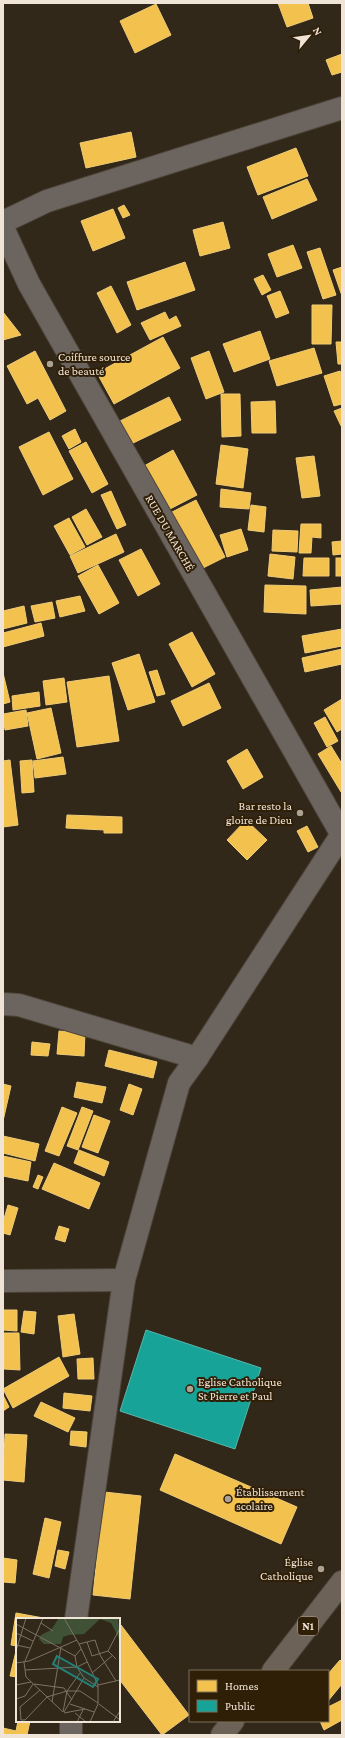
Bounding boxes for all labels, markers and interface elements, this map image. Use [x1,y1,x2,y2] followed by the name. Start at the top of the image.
[289,16,329,56] north arrow
[311,25,325,38] text: N
[58,350,130,378] place label: Coiffure source de beauté
[45,359,55,369] marker: Coiffure source de beauté
[142,492,198,574] street label: RUE DU MARCHÉ
[226,799,293,827] place label: Bar resto la gloire de Dieu
[295,808,305,818] marker: Bar resto la gloire de Dieu
[198,1375,282,1403] place label: Eglise Catholique St Pierre et Paul
[185,1384,195,1394] marker: Eglise Catholique St Pierre et Paul
[236,1485,305,1513] place label: Établissement scolaire
[223,1494,233,1504] marker: Établissement scolaire
[260,1555,313,1583] place label: Église Catholique
[316,1564,326,1574] marker: Église Catholique
[298,1617,318,1635] road number: N1
[16,1618,120,1722] inset map
[189,1670,329,1722] legend
[225,1679,259,1693] text: Homes
[225,1699,255,1713] text: Public

